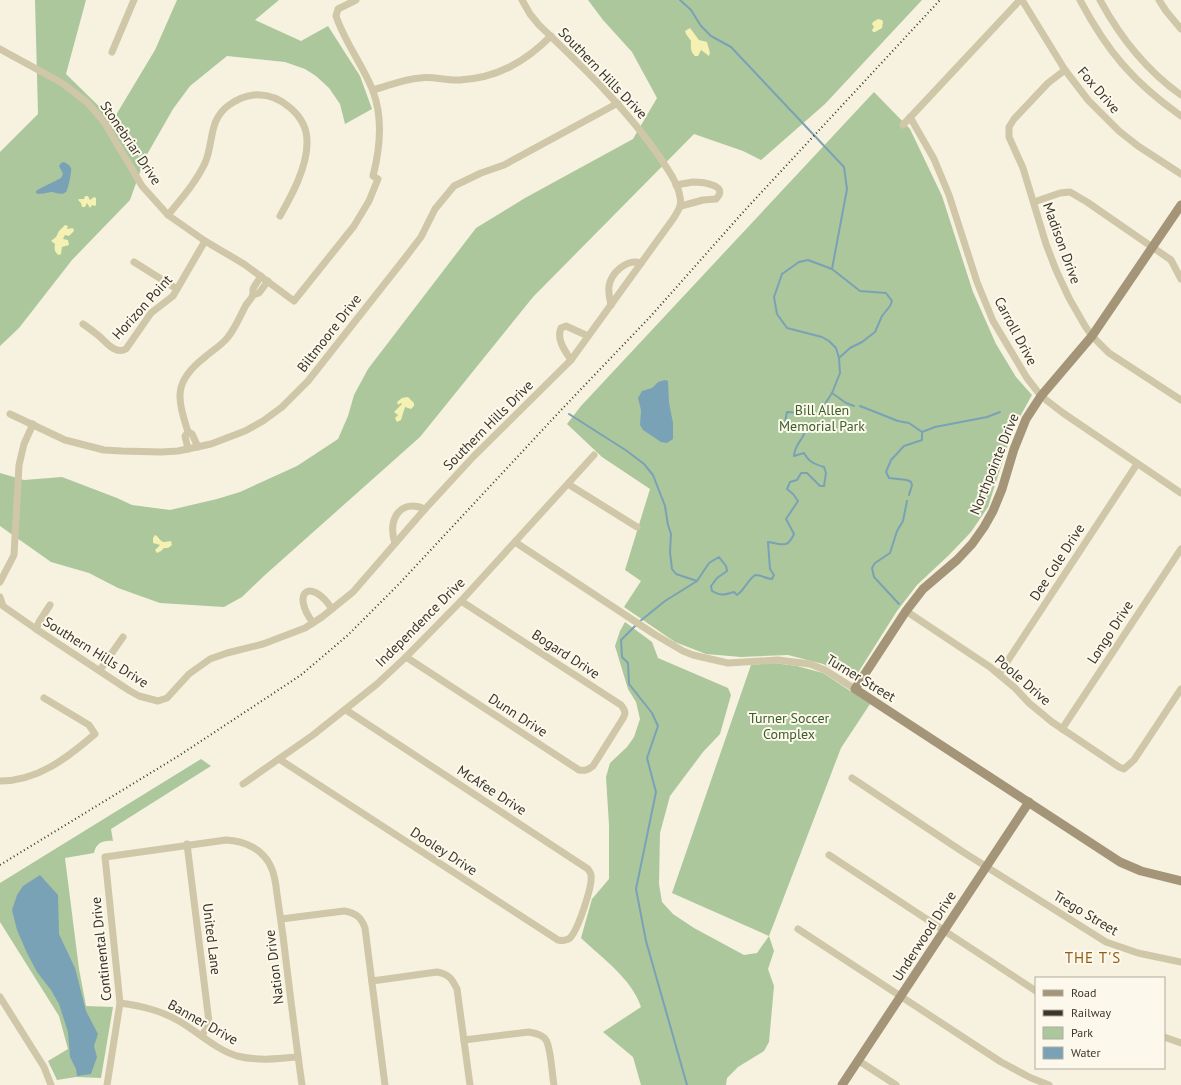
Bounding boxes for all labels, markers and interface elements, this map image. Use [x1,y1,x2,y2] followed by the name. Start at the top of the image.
[555,23,651,123] street label: Southern Hills Drive
[1074,63,1124,117] street label: Fox Drive
[96,98,166,188] street label: Stonebriar Drive
[1039,200,1085,286] street label: Madison Drive
[108,271,176,343] street label: Horizon Point
[293,290,365,376] street label: Biltmoore Drive
[990,294,1042,368] street label: Carroll Drive
[439,376,537,474] street label: Southern Hills Drive
[779,401,865,435] park label: Bill Allen Memorial Park
[965,411,1023,517] street label: Northpointe Drive
[1025,520,1089,604] street label: Dee Cole Drive
[371,573,469,671] street label: Independence Drive
[1083,597,1137,667] street label: Longo Drive
[40,612,152,692] street label: Southern Hills Drive
[529,625,603,683] street label: Bogard Drive
[823,650,899,706] street label: Turner Street
[991,651,1055,709] street label: Poole Drive
[485,689,551,741] street label: Dunn Drive
[749,709,830,743] park label: Turner Soccer Complex
[454,761,530,819] street label: McAfee Drive
[407,823,481,879] street label: Dooley Drive
[888,887,960,985] street label: Underwood Drive
[1050,887,1122,940] street label: Trego Street
[87,896,115,1002] street label: Continental Drive
[199,902,225,976] street label: United Lane
[260,929,288,1005] street label: Nation Drive
[1065,948,1121,967] district label: THE T'S
[1035,977,1165,1069] legend
[1071,985,1096,1000] text: Road
[165,995,241,1049] street label: Banner Drive
[1071,1005,1111,1020] text: Railway
[1071,1025,1093,1040] text: Park
[1071,1045,1101,1060] text: Water

